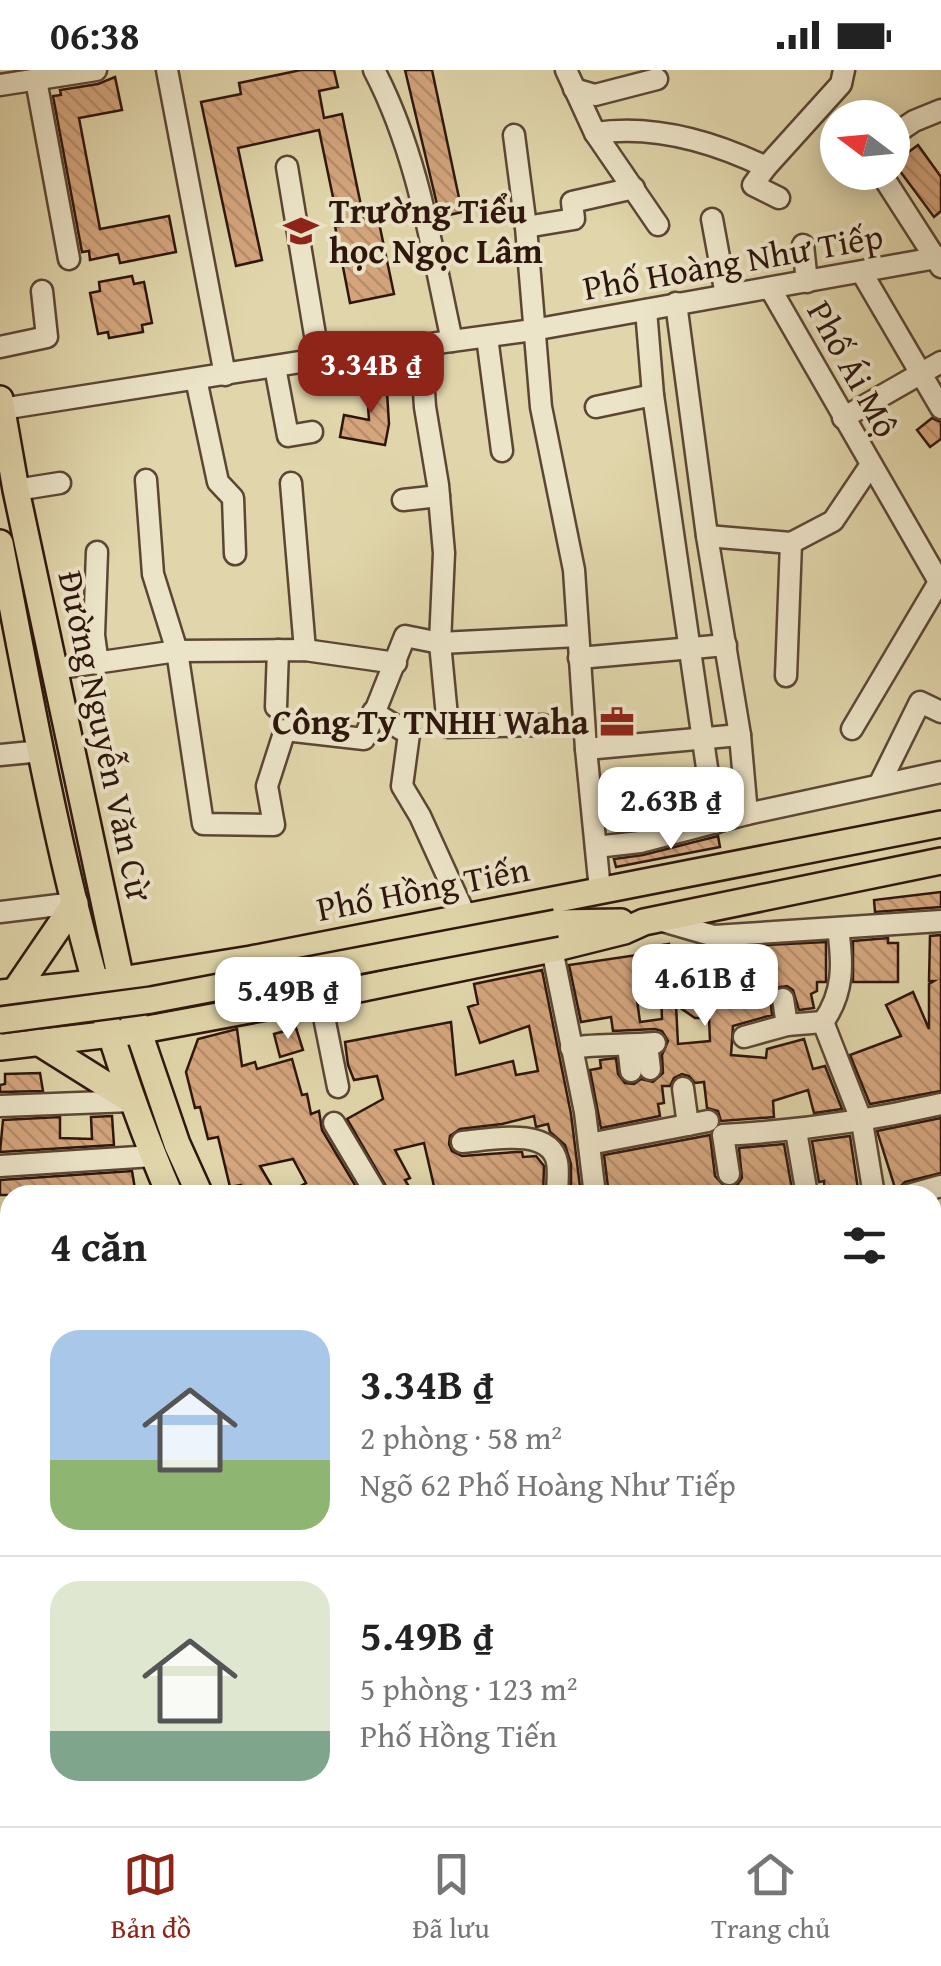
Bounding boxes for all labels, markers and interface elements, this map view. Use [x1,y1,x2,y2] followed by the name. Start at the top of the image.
[50,7,140,63] text: 06:38
[820,100,910,190] north arrow
[820,100,910,190] map controls
[329,185,543,276] place label: Trường Tiểu học Ngọc Lâm
[579,210,887,313] street label: Phố Hoàng Như Tiếp
[282,212,320,250] school or university icon: Trường Tiểu học Ngọc Lâm
[795,291,912,446] street label: Phố Ái Mộ
[279,331,463,416] pin: 3.34B ₫
[320,340,422,387] text: 3.34B ₫
[46,566,166,906] street label: Đường Nguyễn Văn Cừ
[272,696,589,747] place label: Công Ty TNHH Waha
[598,703,636,741] office icon: Công Ty TNHH Waha
[579,767,763,852] pin: 2.63B ₫
[620,776,722,823] text: 2.63B ₫
[312,843,534,934] street label: Phố Hồng Tiến
[613,944,797,1029] pin: 4.61B ₫
[654,953,756,1000] text: 4.61B ₫
[196,957,380,1042] pin: 5.49B ₫
[237,966,339,1013] text: 5.49B ₫
[50,1215,147,1276] text: 4 căn
[837,1218,892,1273] icon: filters
[360,1353,494,1414] text: 3.34B ₫
[130,1370,250,1490] icon: home
[360,1414,562,1461] text: 2 phòng · 58 m²
[360,1461,736,1508] text: Ngõ 62 Phố Hoàng Như Tiếp
[360,1604,494,1665] text: 5.49B ₫
[130,1621,250,1741] icon: home
[360,1665,578,1712] text: 5 phòng · 123 m²
[360,1712,557,1759] text: Phố Hồng Tiến
[111,1847,191,1948] tab: Bản đồ
[413,1847,490,1948] tab: Đã lưu
[711,1847,830,1948] tab: Trang chủ

